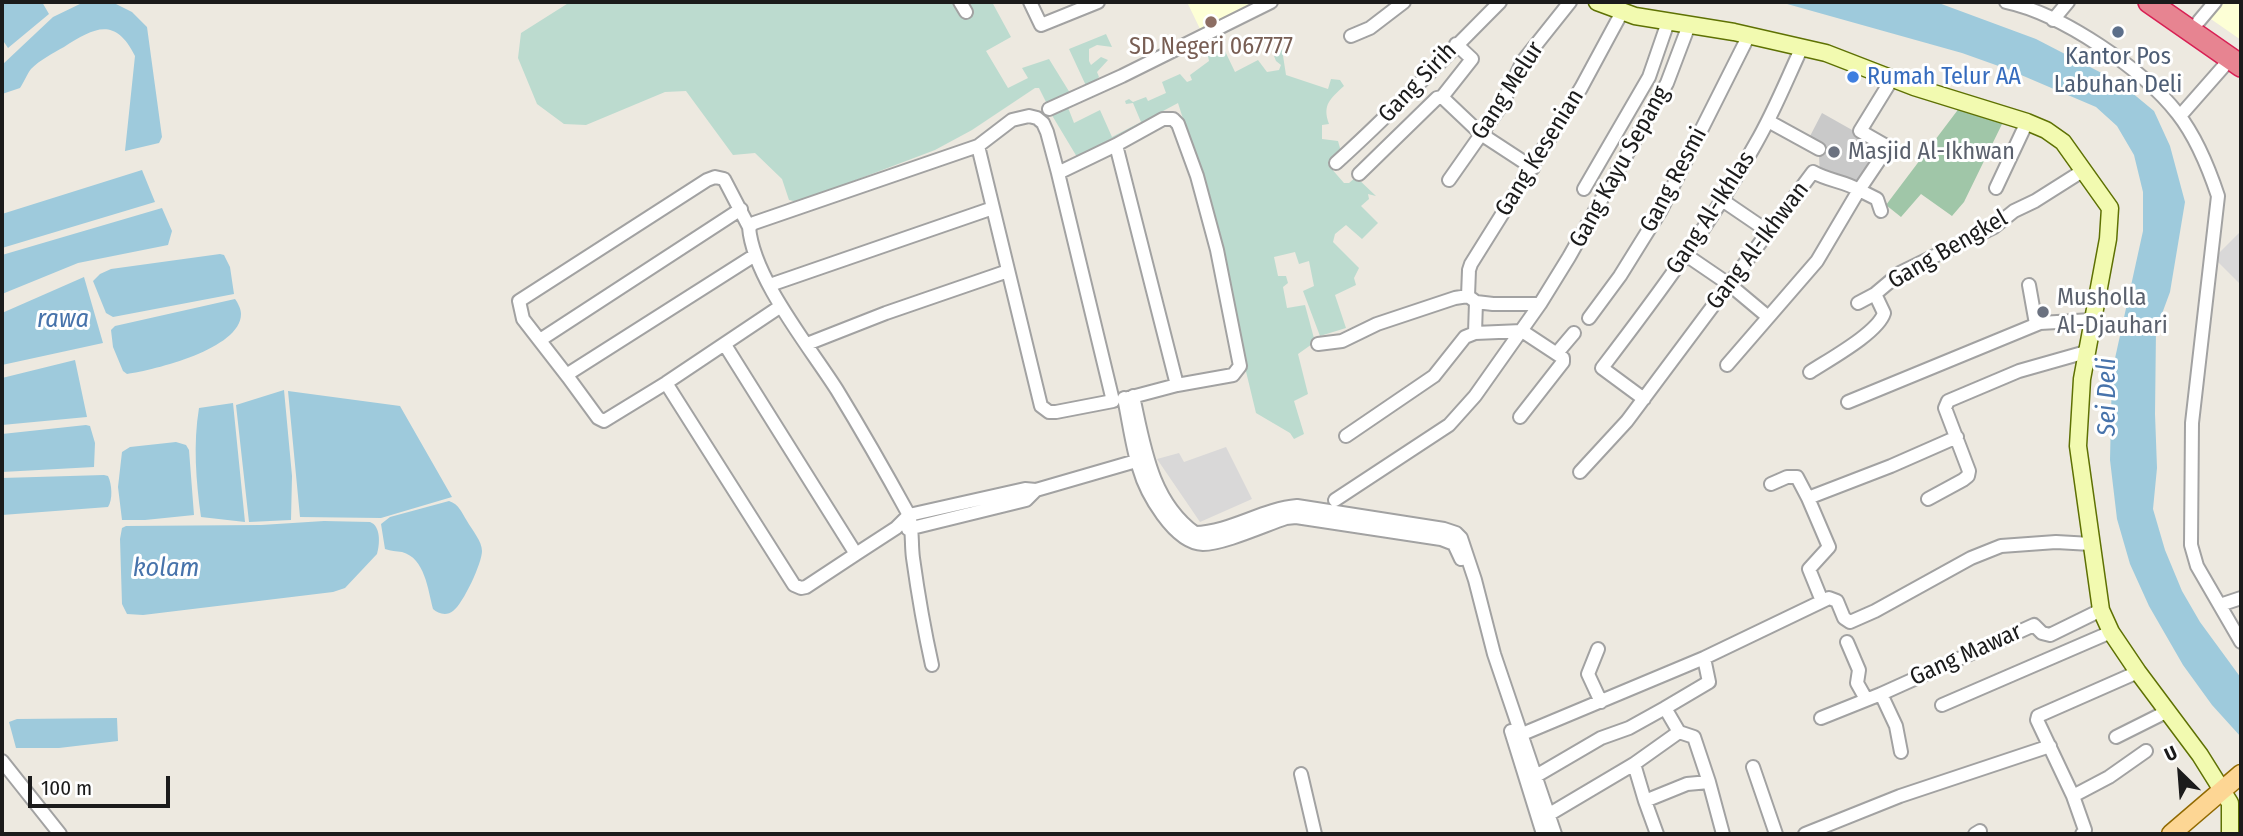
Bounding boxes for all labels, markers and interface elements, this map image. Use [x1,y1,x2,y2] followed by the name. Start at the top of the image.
[1203,14,1219,30] marker: SD Negeri 067777
[2110,24,2126,40] marker: Kantor Pos Labuhan Deli
[1129,33,1293,61] place label: SD Negeri 067777
[1373,37,1463,129] street label: Gang Sirih
[1466,37,1550,145] street label: Gang Melur
[2054,43,2182,99] place label: Kantor Pos Labuhan Deli
[1867,63,2021,91] place label: Rumah Telur AA
[1845,69,1861,85] marker: Rumah Telur AA
[1564,81,1676,253] street label: Gang Kayu Sepang
[1490,84,1590,222] street label: Gang Kesenian
[1634,123,1714,237] street label: Gang Resmi
[1848,138,2015,166] place label: Masjid Al-Ikhwan
[1826,144,1842,160] marker: Masjid Al-Ikhwan
[1661,146,1761,280] street label: Gang Al-Ikhlas
[1701,176,1815,316] street label: Gang Al-Ikhwan
[1883,204,2013,296] street label: Gang Bengkel
[2057,284,2168,340] place label: Musholla Al-Djauhari
[37,304,89,336] water label: rawa
[2035,304,2051,320] marker: Musholla Al-Djauhari
[2092,358,2124,436] water label: Sei Deli
[133,553,199,585] water label: kolam
[1906,618,2026,692] street label: Gang Mawar
[2145,738,2215,808] north arrow
[2161,741,2181,766] text: U
[32,762,173,806] scale bar
[41,775,92,801] text: 100 m

